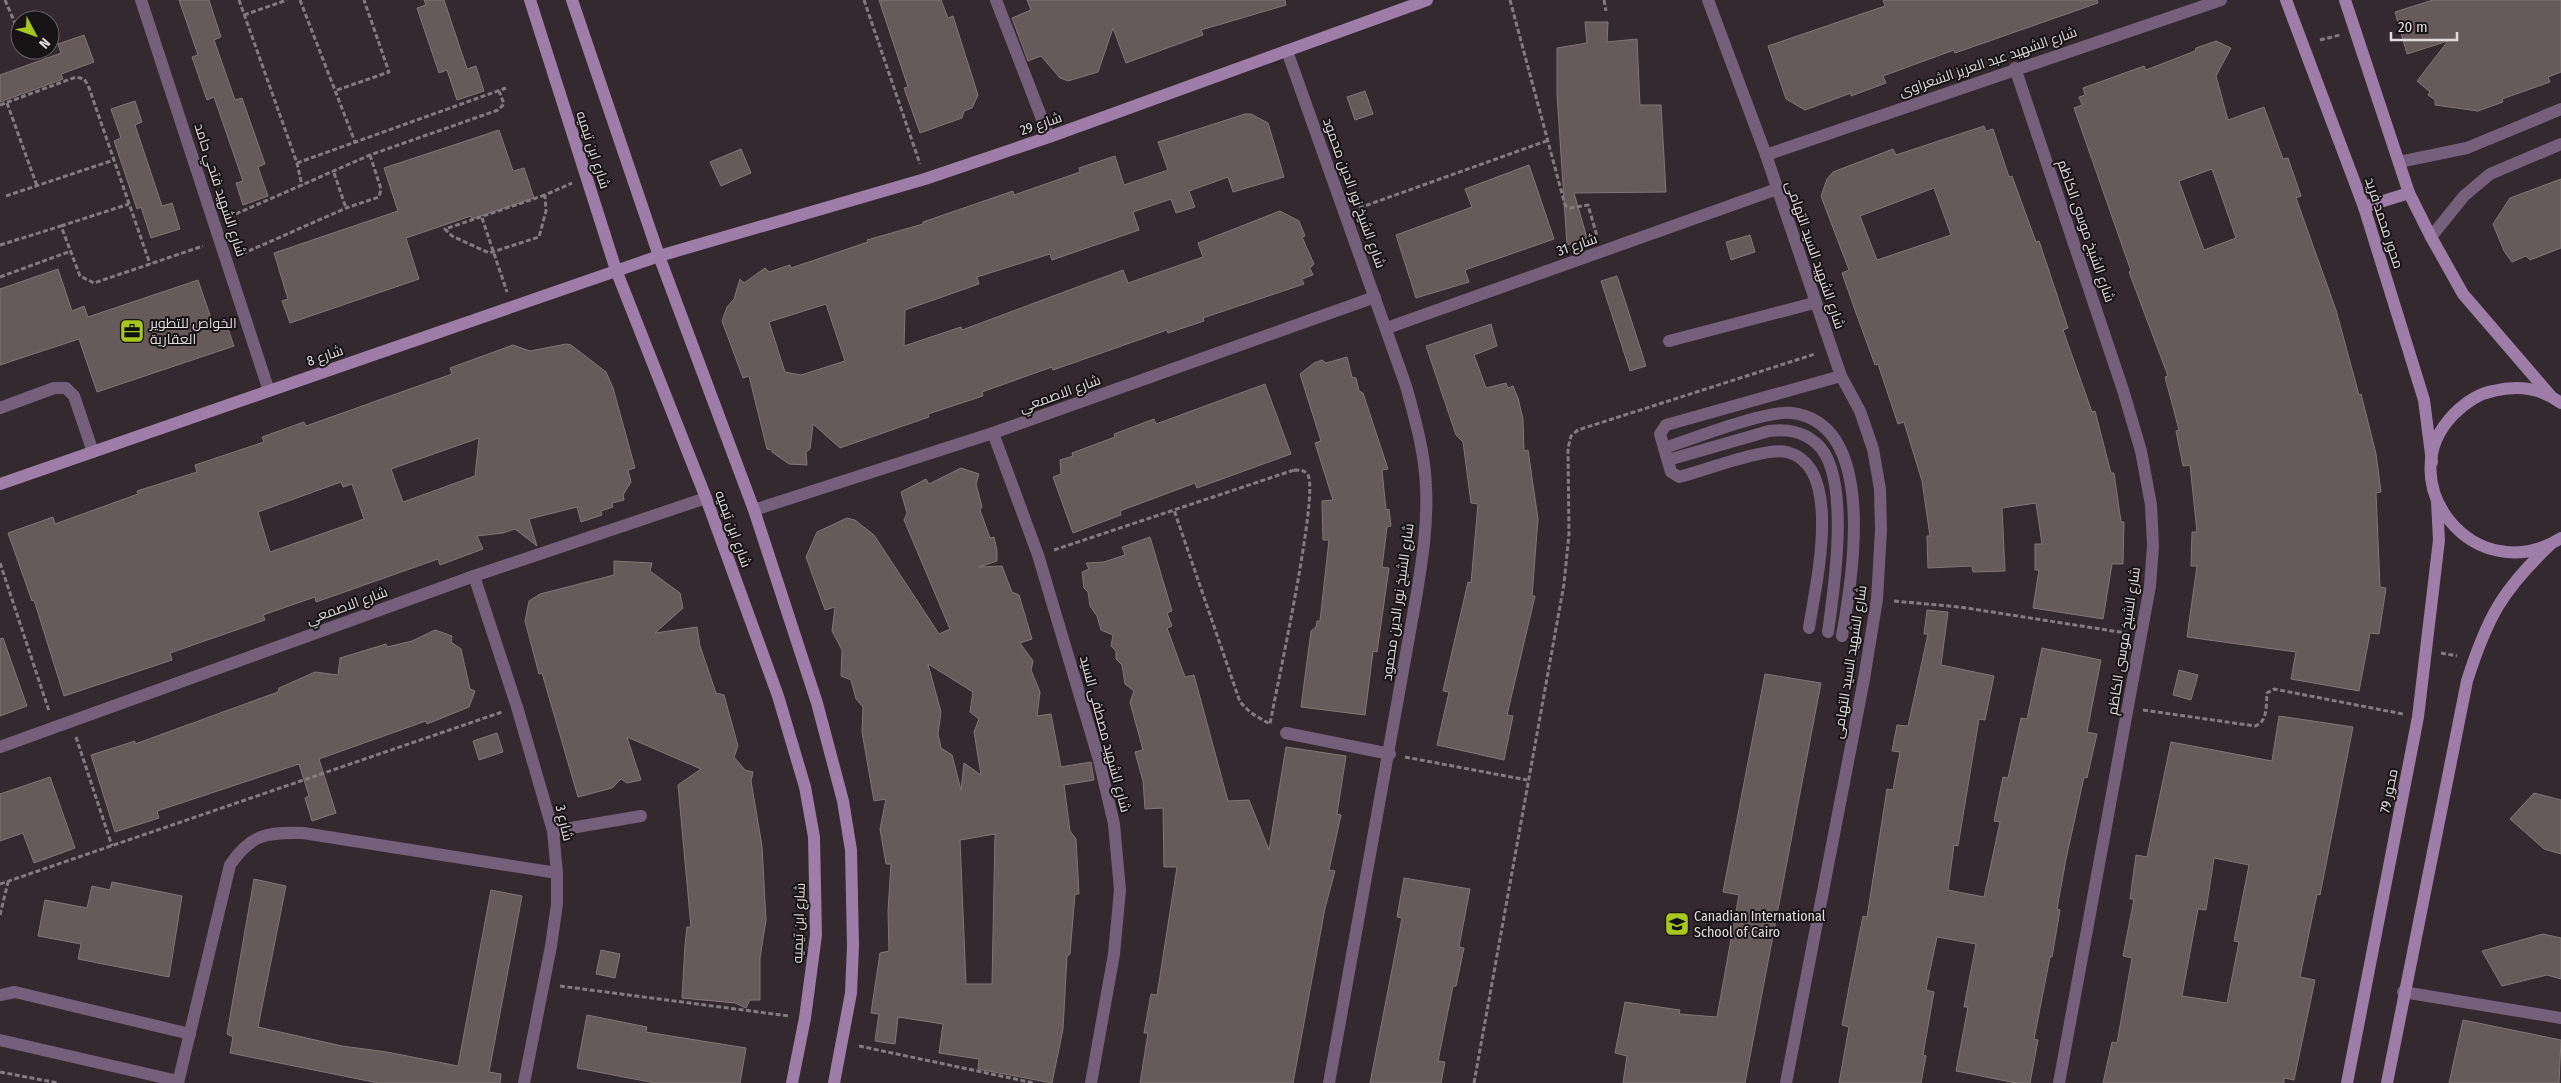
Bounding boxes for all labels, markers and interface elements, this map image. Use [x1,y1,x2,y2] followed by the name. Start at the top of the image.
[10,10,60,60] north arrow
[2391,10,2457,42] scale bar
[2398,18,2428,36] text: 20 m
[1897,23,2079,101] street label: شارع الشهيد عبد العزيز الشعراوى
[35,34,54,52] text: N
[572,109,614,191] street label: شارع ابن تيميه
[1018,109,1064,139] street label: شارع 29
[1319,116,1389,270] street label: شارع الشيخ نور الدين محمود
[188,121,250,260] street label: شارع الشهيد فتحي حامد
[2053,157,2118,305] street label: شارع الشيخ موسى الكاظم
[2361,175,2407,271] street label: محور محمد فريد
[1782,179,1848,331] street label: شارع الشهيد السيد التهامى
[1554,230,1600,260] street label: شارع 31
[149,315,237,348] place label: الخواص للتطوير العقارية
[119,318,145,344] office icon: الخواص للتطوير العقارية
[305,342,345,370] street label: شارع 8
[1017,371,1104,419] street label: شارع الاصمعي
[711,488,755,570] street label: شارع ابن تيميه
[1379,522,1417,682] street label: شارع الشيخ نور الدين محمود
[2104,566,2145,716] street label: شارع الشيخ موسى الكاظم
[304,583,391,631] street label: شارع الاصمعي
[1829,584,1871,740] street label: شارع الشهيد السيد التهامى
[1076,654,1134,814] street label: شارع الشهيد مصطفى السيد
[2376,767,2402,815] street label: محور 79
[552,803,576,843] street label: شارع 3
[789,882,809,964] street label: شارع ابن تيميه
[1694,908,1826,941] place label: Canadian International School of Cairo
[1664,911,1690,937] school or university icon: Canadian International School of Cairo

